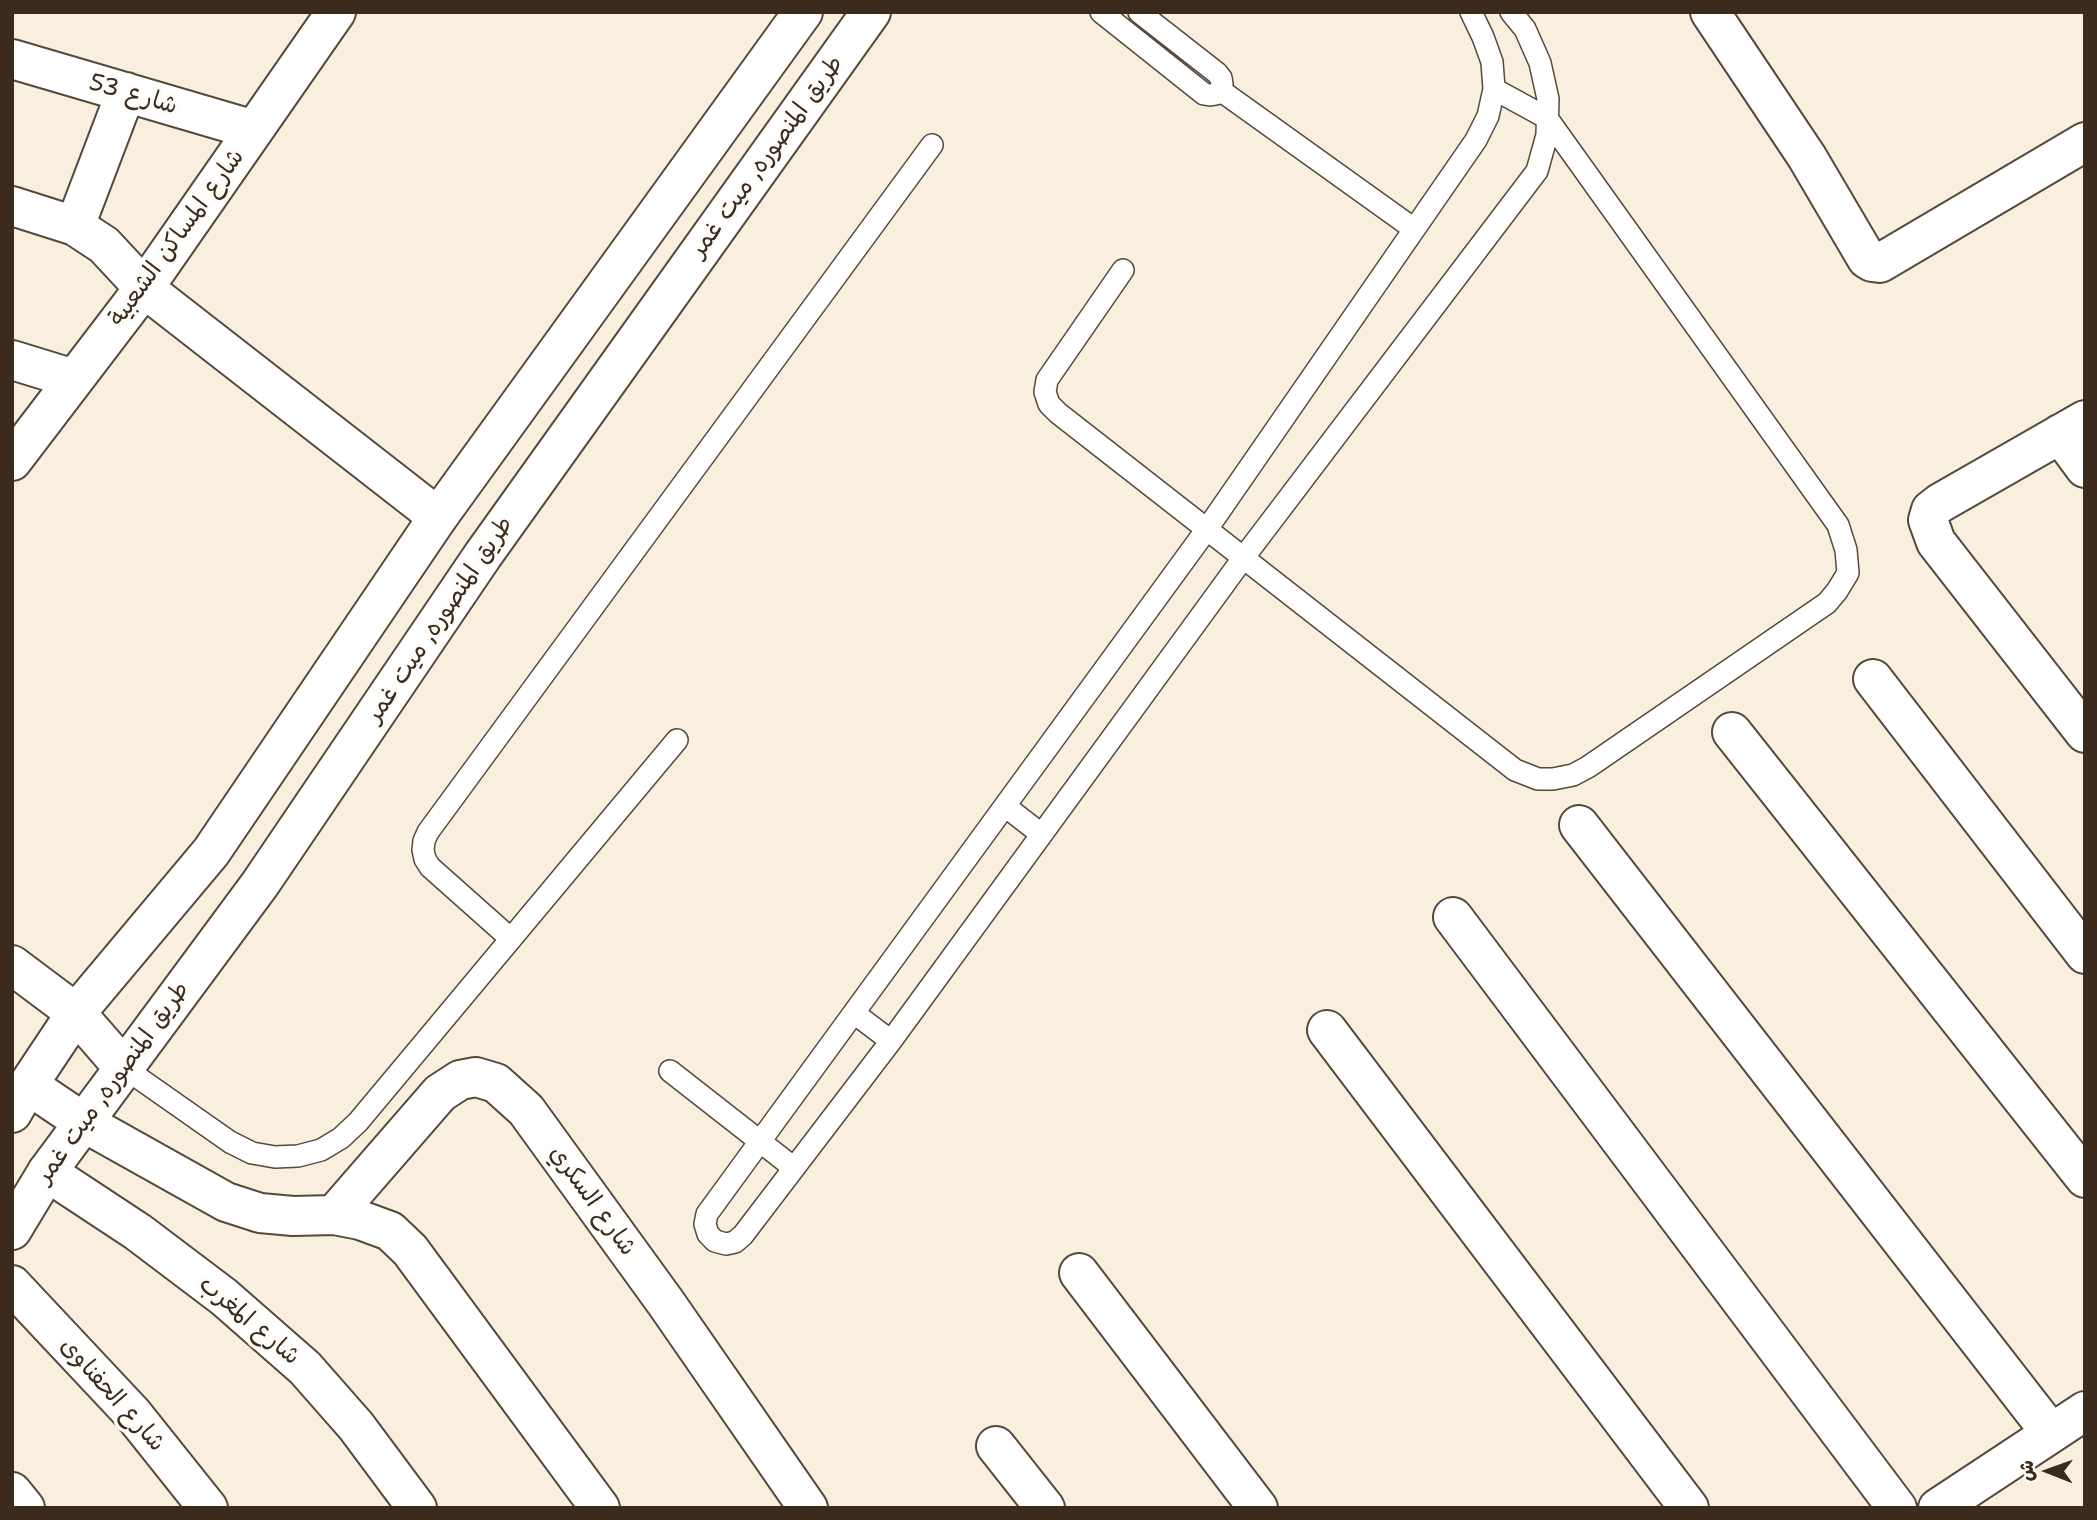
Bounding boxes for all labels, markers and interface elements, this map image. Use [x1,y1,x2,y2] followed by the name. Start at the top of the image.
[684,50,850,264] street label: طريق المنصوره, ميت غمر
[86,69,180,121] street label: شارع 53
[103,144,251,332] street label: شارع المساكن الشعبية
[360,511,520,729] street label: طريق المنصوره, ميت غمر
[30,976,196,1190] street label: طريق المنصوره, ميت غمر
[542,1140,642,1262] street label: شارع السكري
[193,1270,305,1372] street label: شارع المغرب
[53,1332,171,1458] street label: شارع الحفناوى
[2013,1436,2083,1506] north arrow
[2014,1460,2039,1481] text: ش

